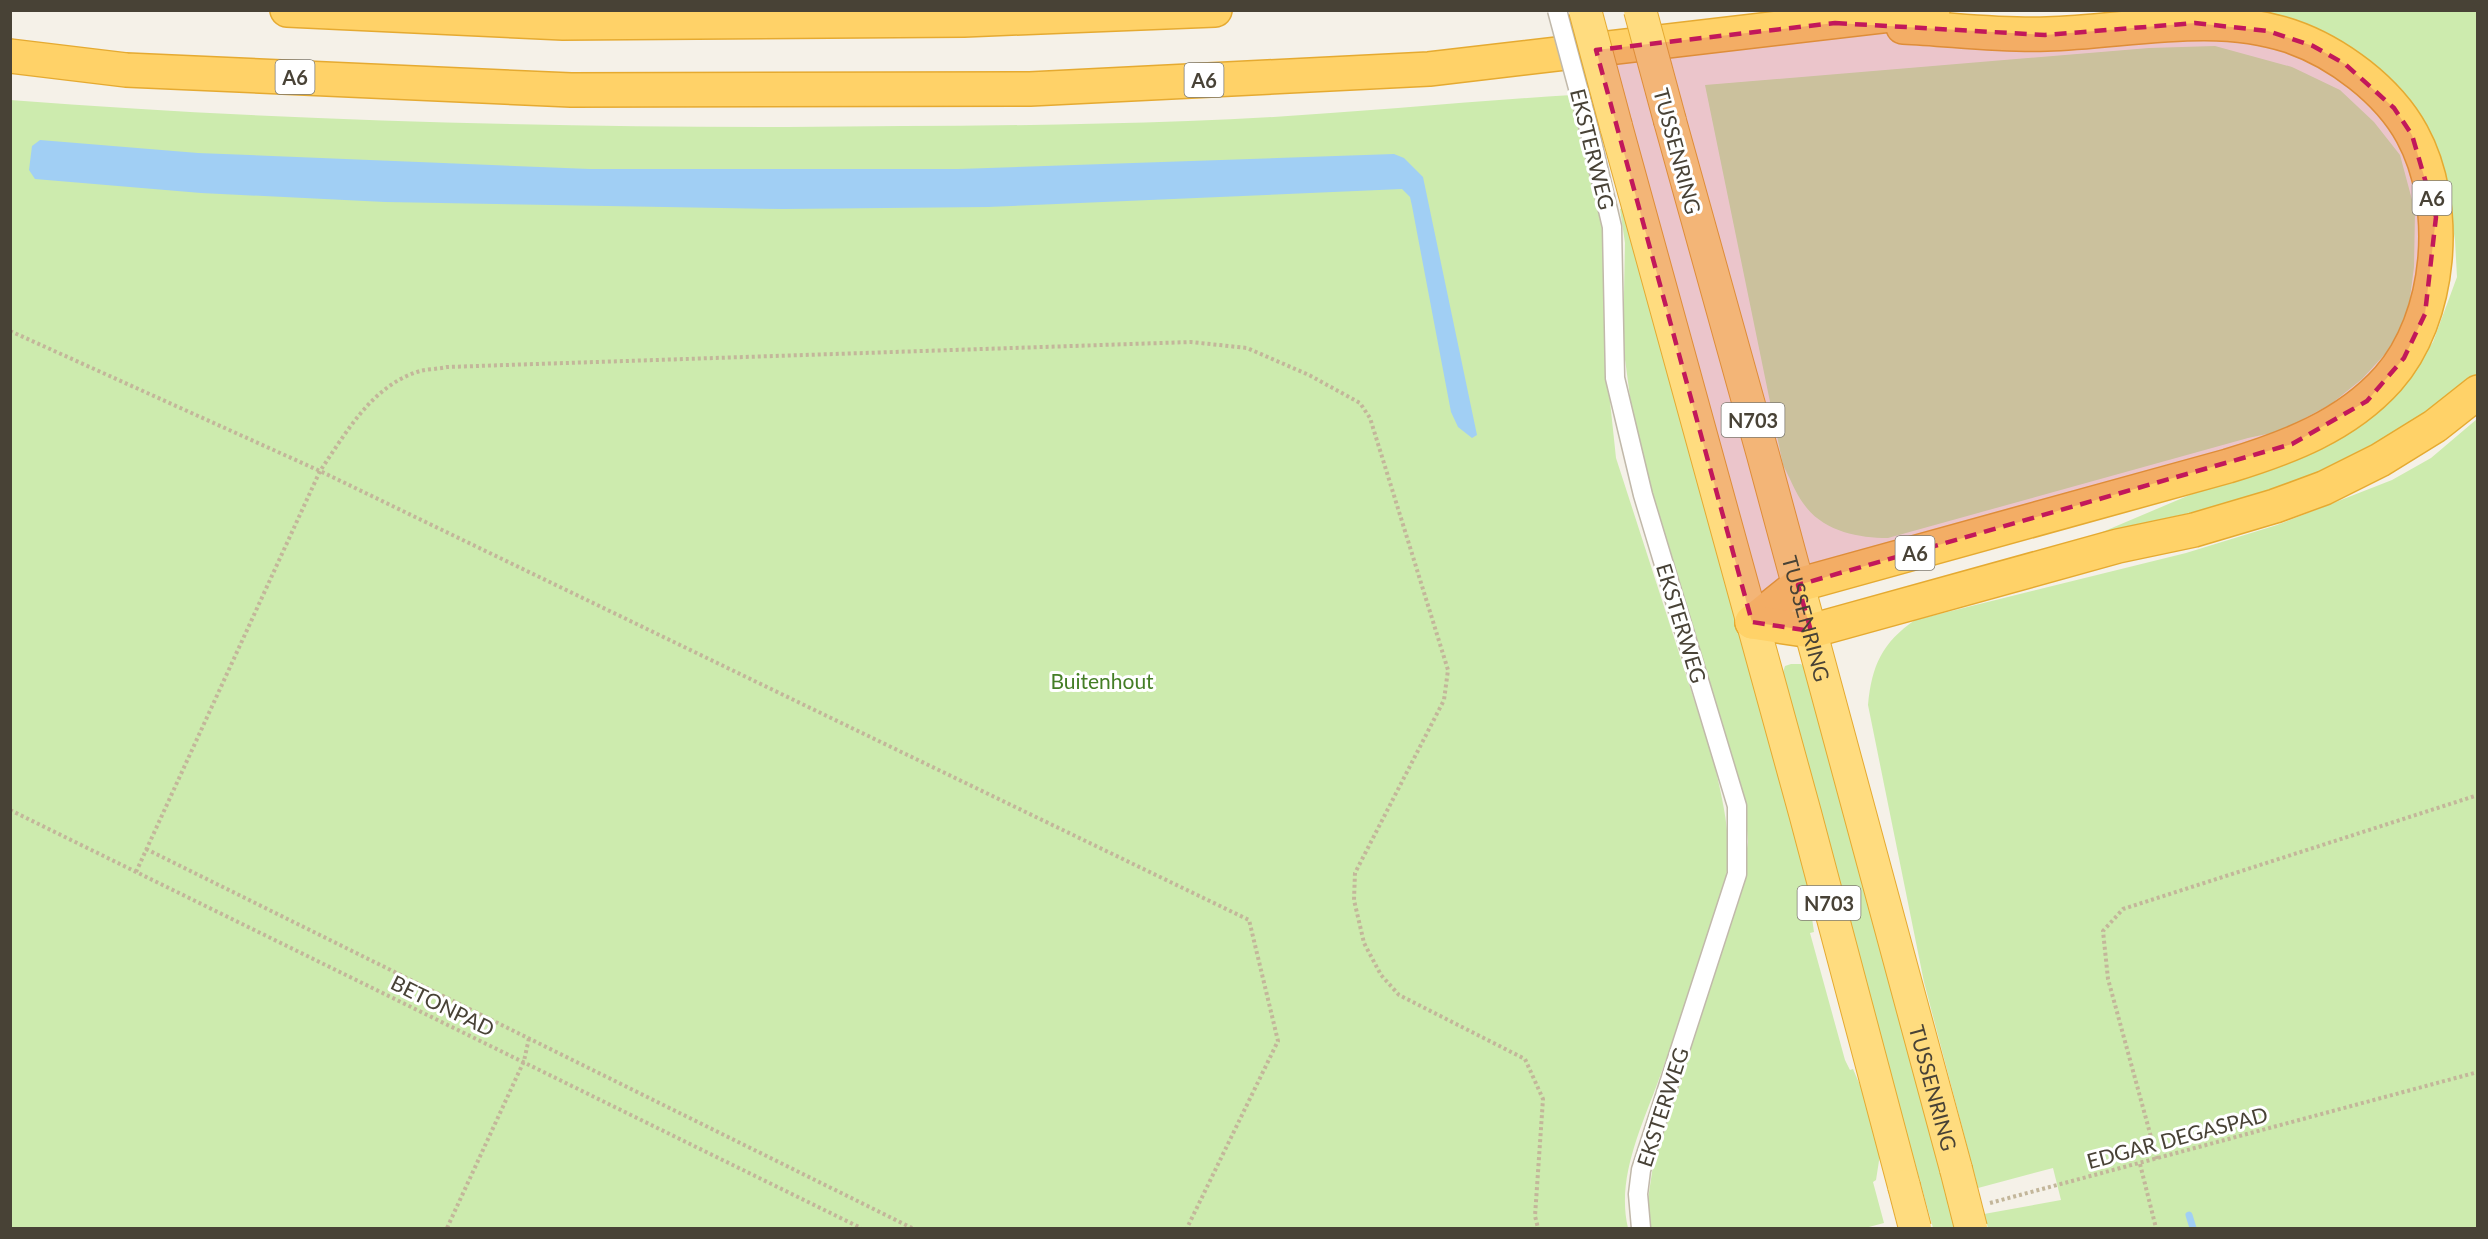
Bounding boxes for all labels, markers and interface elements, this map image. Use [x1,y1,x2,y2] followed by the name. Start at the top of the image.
[276,60,314,94] road number: A6
[1184,63,1224,97] road number: A6
[1649,85,1707,217] street label: TUSSENRING
[1566,86,1620,212] street label: EKSTERWEG
[2412,181,2452,215] road number: A6
[1722,403,1784,437] road number: N703
[1896,536,1934,570] road number: A6
[1778,553,1836,684] street label: TUSSENRING
[1652,560,1712,686] street label: EKSTERWEG
[1050,668,1154,693] park label: Buitenhout
[1798,886,1860,920] road number: N703
[387,969,499,1041] street label: BETONPAD
[1905,1022,1963,1153] street label: TUSSENRING
[1631,1044,1693,1170] street label: EKSTERWEG
[2084,1101,2270,1173] street label: EDGAR DEGASPAD

